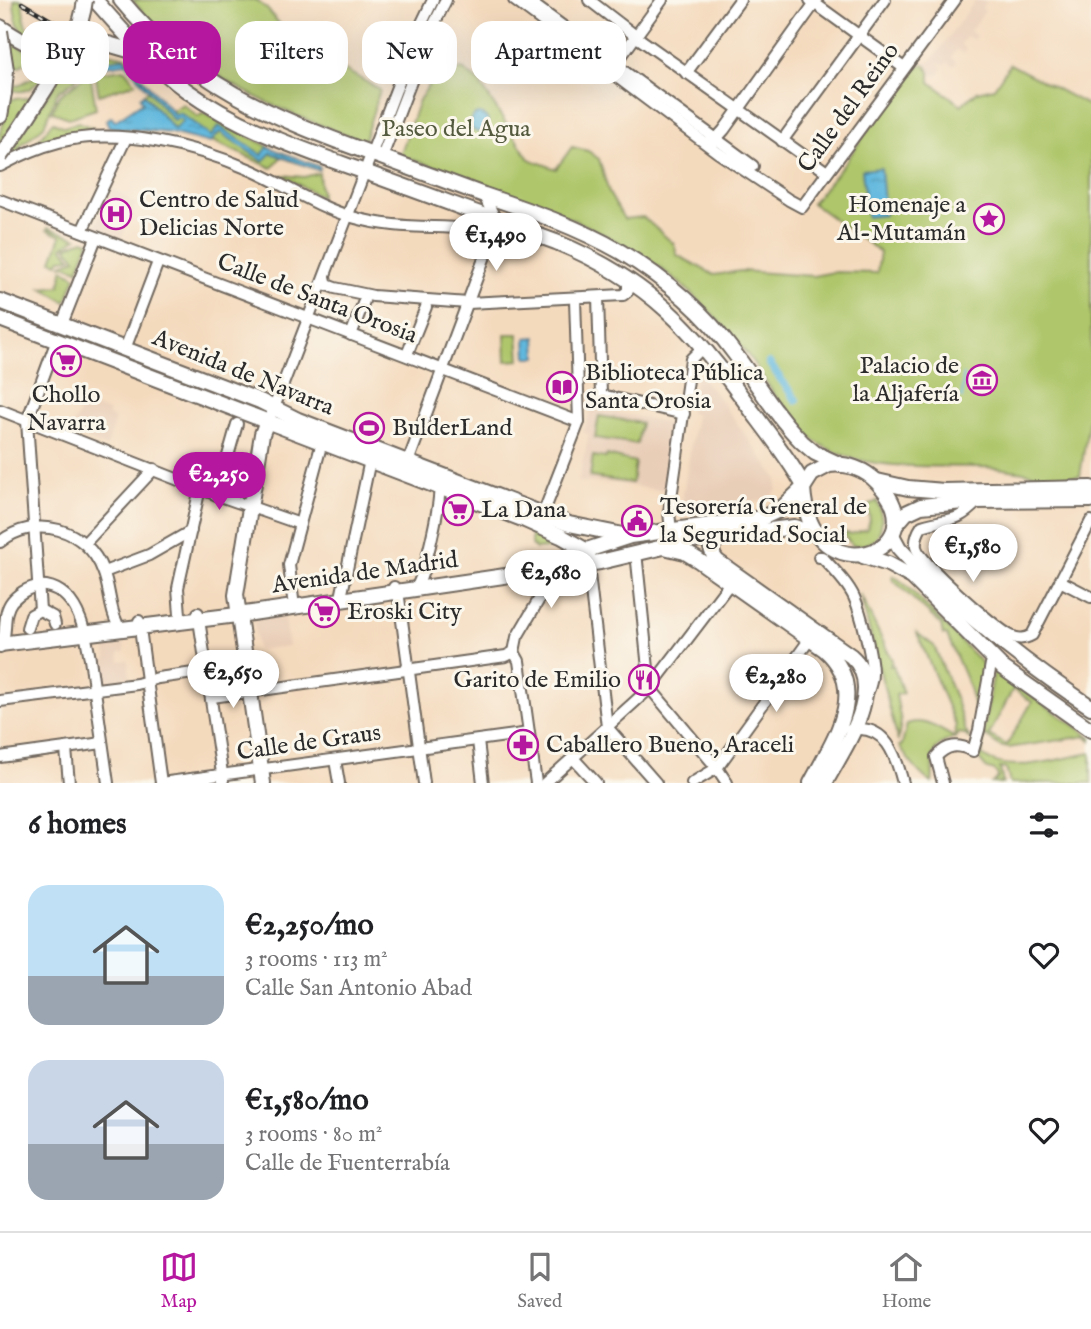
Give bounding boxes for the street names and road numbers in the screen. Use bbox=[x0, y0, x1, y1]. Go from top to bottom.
street label: Calle del Reino bbox=[791, 37, 907, 179]
street label: Calle de Santa Orosia bbox=[213, 247, 422, 352]
street label: Avenida de Navarra bbox=[147, 322, 339, 424]
street label: Avenida de Madrid bbox=[269, 545, 460, 602]
street label: Calle de Graus bbox=[235, 718, 383, 768]

